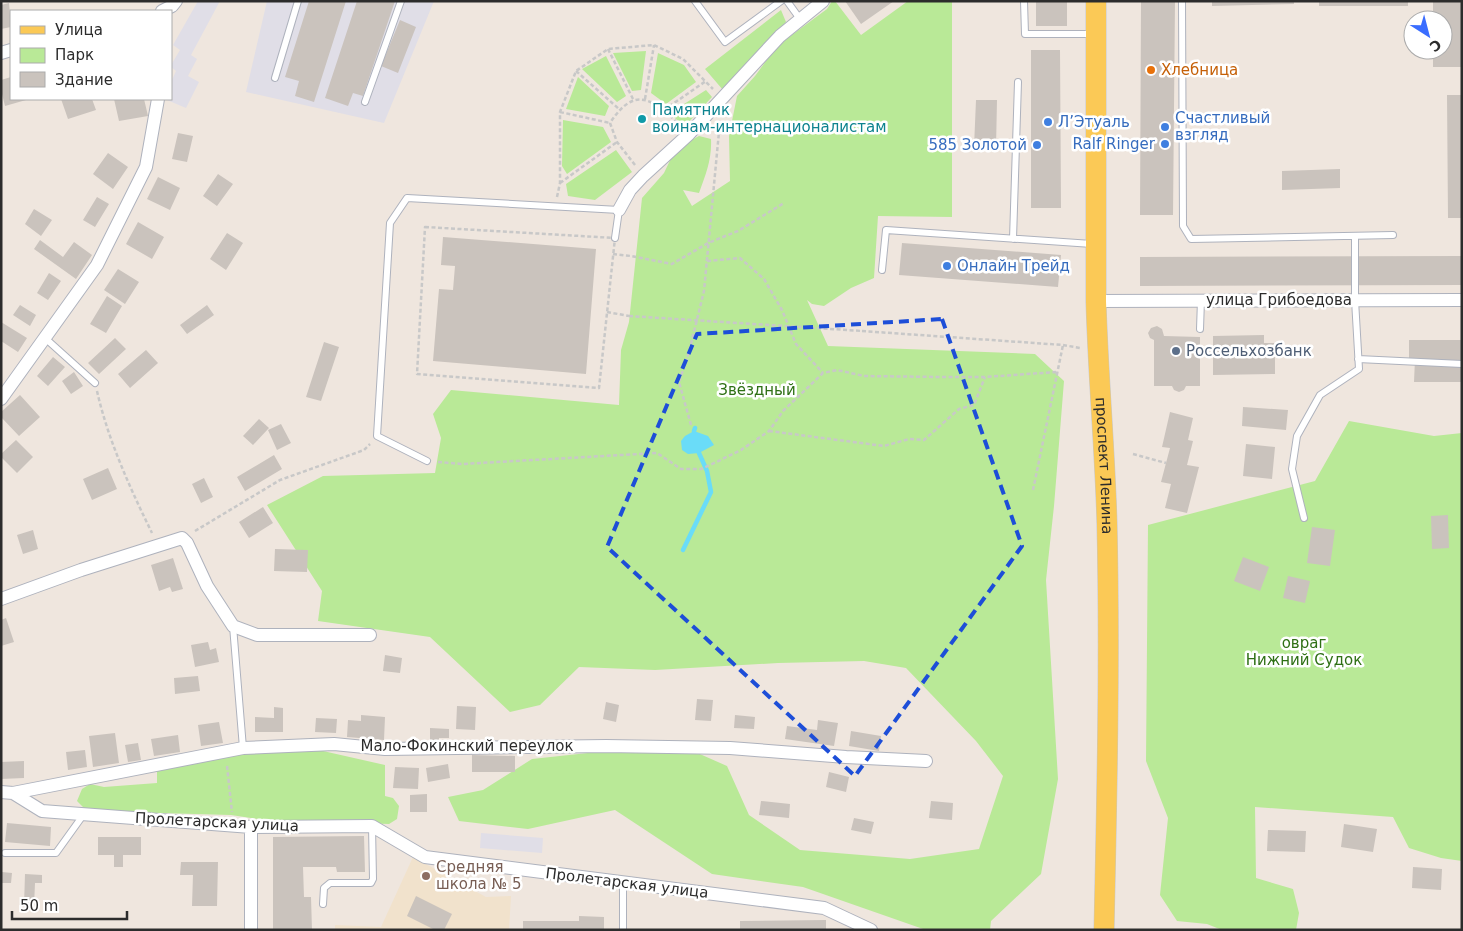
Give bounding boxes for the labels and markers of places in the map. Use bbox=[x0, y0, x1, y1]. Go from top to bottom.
place label: Хлебница bbox=[1161, 61, 1238, 79]
marker: Хлебница bbox=[1145, 64, 1157, 76]
place label: Памятник воинам-интернационалистам bbox=[652, 101, 887, 136]
place label: Счастливый взгляд bbox=[1175, 109, 1270, 144]
marker: Памятник воинам-интернационалистам bbox=[636, 113, 648, 125]
place label: Л’Этуаль bbox=[1058, 113, 1130, 131]
marker: Л’Этуаль bbox=[1042, 116, 1054, 128]
marker: Счастливый взгляд bbox=[1159, 121, 1171, 133]
place label: Ralf Ringer bbox=[1072, 135, 1156, 153]
place label: 585 Золотой bbox=[928, 136, 1027, 154]
marker: Ralf Ringer bbox=[1159, 138, 1171, 150]
marker: 585 Золотой bbox=[1031, 139, 1043, 151]
place label: Онлайн Трейд bbox=[957, 257, 1070, 275]
marker: Онлайн Трейд bbox=[941, 260, 953, 272]
place label: Россельхозбанк bbox=[1186, 342, 1312, 360]
marker: Россельхозбанк bbox=[1170, 345, 1182, 357]
place label: Средняя школа № 5 bbox=[436, 858, 521, 893]
marker: Средняя школа № 5 bbox=[420, 870, 432, 882]

